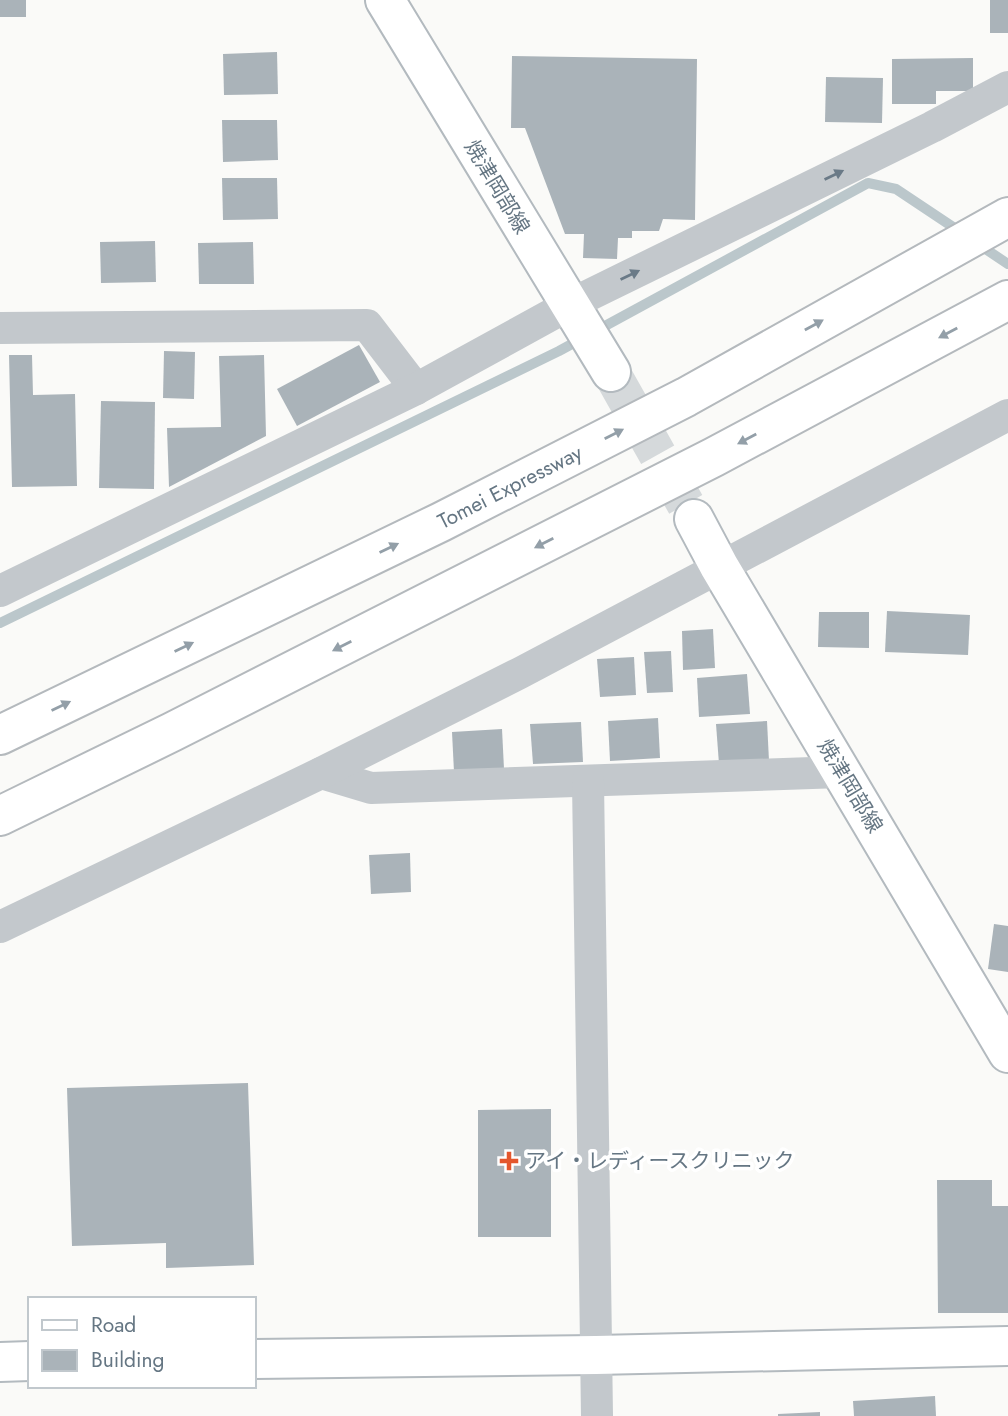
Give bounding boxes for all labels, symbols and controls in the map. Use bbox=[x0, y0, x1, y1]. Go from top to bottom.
street label: 焼津岡部線 bbox=[457, 134, 537, 240]
one-way arrow bbox=[824, 169, 844, 180]
one-way arrow bbox=[620, 269, 640, 281]
one-way arrow bbox=[804, 320, 824, 332]
one-way arrow bbox=[938, 327, 958, 339]
one-way arrow bbox=[604, 428, 624, 439]
one-way arrow bbox=[737, 434, 757, 445]
street label: Tomei Expressway bbox=[433, 437, 588, 536]
one-way arrow bbox=[534, 537, 554, 549]
one-way arrow bbox=[379, 542, 399, 553]
one-way arrow bbox=[174, 641, 194, 652]
one-way arrow bbox=[332, 641, 352, 652]
one-way arrow bbox=[51, 700, 71, 712]
street label: 焼津岡部線 bbox=[810, 733, 890, 839]
place label: アイ・レディースクリニック bbox=[525, 1146, 794, 1176]
marker: アイ・レディースクリニック bbox=[499, 1151, 519, 1171]
legend bbox=[28, 1297, 256, 1388]
text: Road bbox=[91, 1310, 136, 1340]
text: Building bbox=[91, 1345, 164, 1375]

